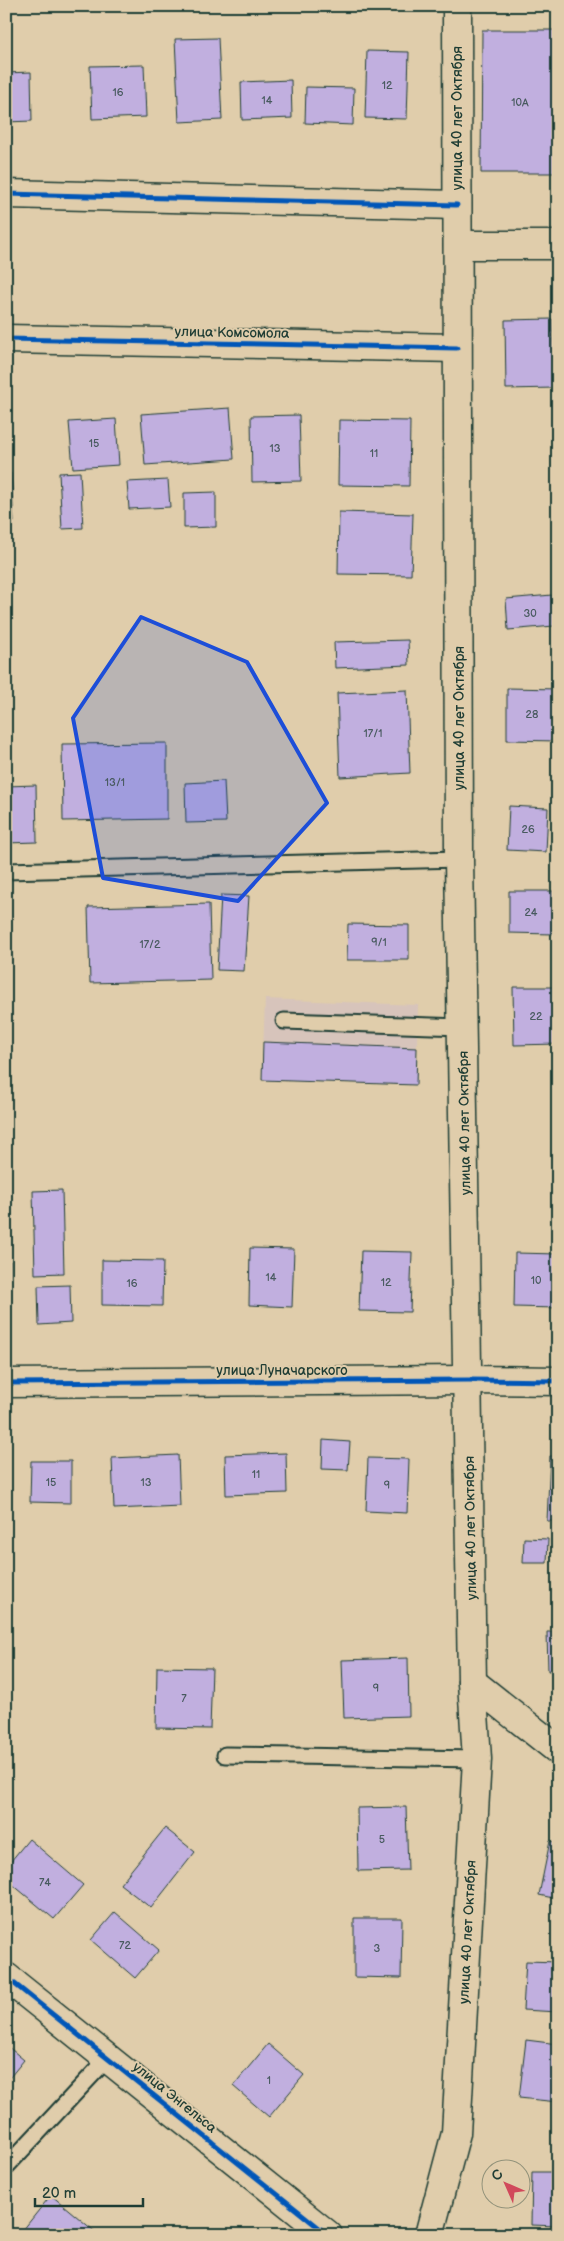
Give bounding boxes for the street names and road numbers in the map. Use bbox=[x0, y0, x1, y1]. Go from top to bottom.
street label: улица 40 лет Октября bbox=[449, 46, 466, 190]
street label: улица Комсомола bbox=[174, 323, 290, 342]
street label: улица 40 лет Октября bbox=[451, 646, 468, 790]
street label: улица 40 лет Октября bbox=[455, 1051, 474, 1195]
street label: улица Луначарского bbox=[216, 1362, 348, 1379]
street label: улица 40 лет Октября bbox=[461, 1456, 480, 1600]
street label: улица 40 лет Октября bbox=[455, 1859, 480, 2004]
street label: улица Энгельса bbox=[129, 2058, 221, 2137]

